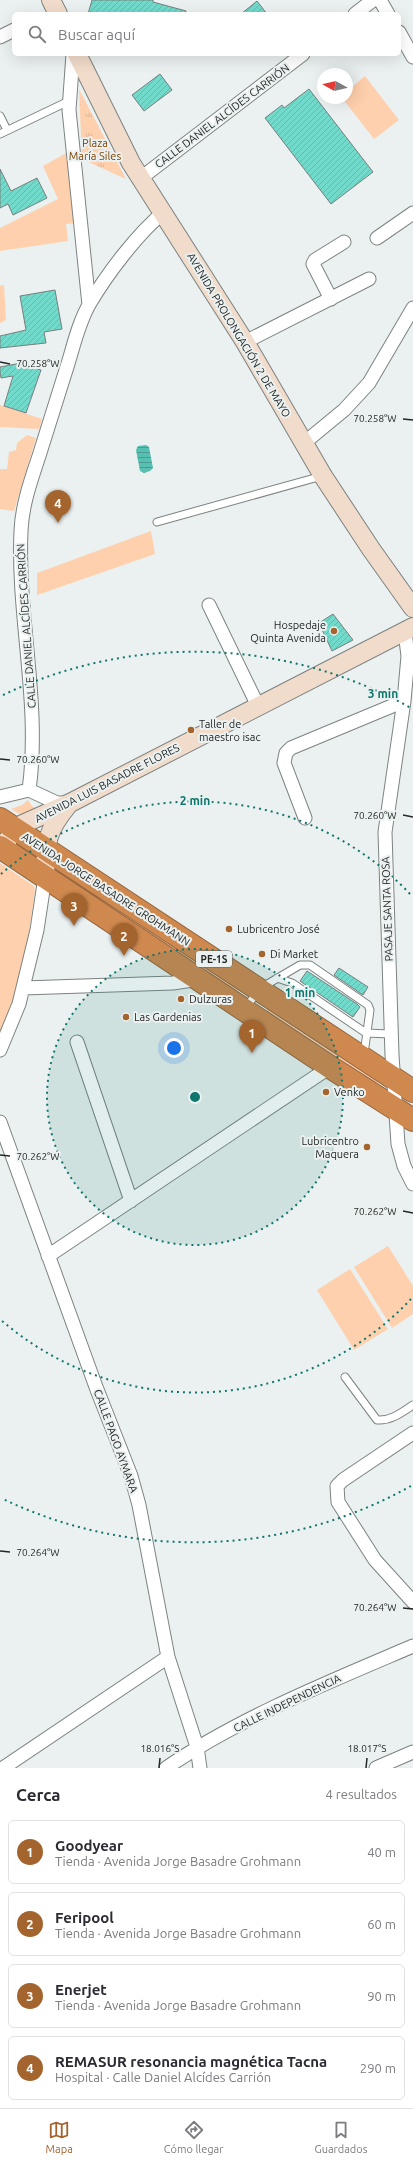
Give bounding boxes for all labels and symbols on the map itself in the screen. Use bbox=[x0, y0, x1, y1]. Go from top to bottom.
street label: CALLE DANIEL ALCÍDES CARRIÓN bbox=[152, 61, 292, 170]
north arrow bbox=[317, 68, 353, 104]
park label: Plaza María Siles bbox=[69, 137, 121, 162]
street label: AVENIDA PROLONGACIÓN 2 DE MAYO bbox=[185, 250, 294, 419]
text: 70.258°W bbox=[16, 358, 60, 369]
text: 70.258°W bbox=[353, 413, 397, 424]
pin: 4 bbox=[45, 490, 71, 523]
street label: CALLE DANIEL ALCÍDES CARRIÓN bbox=[13, 543, 38, 709]
place label: Hospedaje Quinta Avenida bbox=[250, 619, 326, 644]
marker: Hospedaje Quinta Avenida bbox=[329, 626, 339, 636]
text: 3 min bbox=[368, 687, 398, 700]
place label: Taller de maestro isac bbox=[199, 718, 261, 743]
marker: Taller de maestro isac bbox=[186, 725, 196, 735]
street label: AVENIDA LUIS BASADRE FLORES bbox=[33, 741, 182, 825]
text: 70.260°W bbox=[16, 754, 60, 765]
text: 2 min bbox=[180, 794, 210, 807]
text: 70.260°W bbox=[353, 810, 397, 821]
street label: AVENIDA JORGE BASADRE GROHMANN bbox=[20, 830, 192, 948]
street label: PASAJE SANTA ROSA bbox=[379, 855, 395, 962]
pin: 3 bbox=[61, 893, 87, 926]
pin: 2 bbox=[111, 923, 137, 956]
place label: Lubricentro José bbox=[237, 923, 320, 935]
marker: Lubricentro José bbox=[224, 924, 234, 934]
place label: Di Market bbox=[270, 948, 319, 960]
marker: Di Market bbox=[257, 949, 267, 959]
road number: PE-1S bbox=[196, 951, 232, 967]
text: 1 min bbox=[285, 986, 315, 999]
place label: Dulzuras bbox=[189, 993, 232, 1005]
marker: Dulzuras bbox=[176, 994, 186, 1004]
place label: Las Gardenias bbox=[134, 1011, 202, 1023]
marker: Las Gardenias bbox=[121, 1012, 131, 1022]
pin: 1 bbox=[239, 1020, 265, 1053]
your location bbox=[164, 1038, 184, 1058]
place label: Venko bbox=[334, 1086, 365, 1098]
marker: Venko bbox=[321, 1087, 331, 1097]
centre of rings bbox=[188, 1090, 202, 1104]
place label: Lubricentro Maquera bbox=[301, 1135, 359, 1160]
marker: Lubricentro Maquera bbox=[362, 1142, 372, 1152]
text: 70.262°W bbox=[16, 1151, 60, 1162]
text: 70.262°W bbox=[353, 1206, 397, 1217]
street label: CALLE PAGO AYMARA bbox=[92, 1388, 141, 1495]
text: 70.264°W bbox=[16, 1547, 60, 1558]
text: 70.264°W bbox=[353, 1602, 397, 1613]
street label: CALLE INDEPENDENCIA bbox=[231, 1671, 343, 1734]
text: 18.016°S bbox=[140, 1743, 180, 1754]
text: 18.017°S bbox=[347, 1743, 387, 1754]

